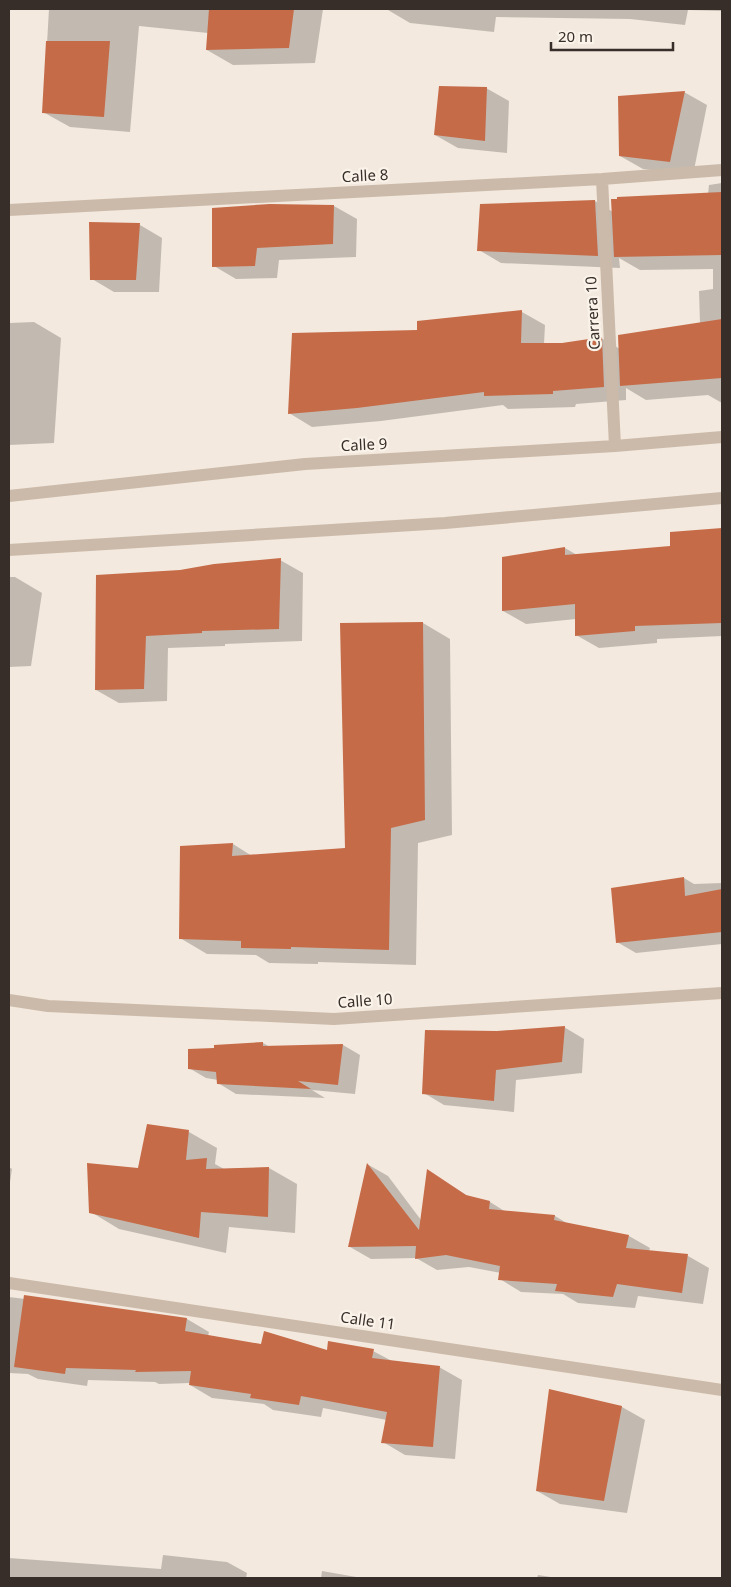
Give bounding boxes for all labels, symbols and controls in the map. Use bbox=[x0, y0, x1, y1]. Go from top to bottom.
scale bar bbox=[551, 20, 674, 52]
text: 20 m bbox=[558, 26, 593, 46]
street label: Calle 8 bbox=[341, 164, 389, 186]
street label: Carrera 10 bbox=[580, 276, 604, 350]
street label: Calle 9 bbox=[340, 433, 388, 455]
street label: Calle 10 bbox=[337, 988, 393, 1012]
street label: Calle 11 bbox=[339, 1306, 397, 1334]

